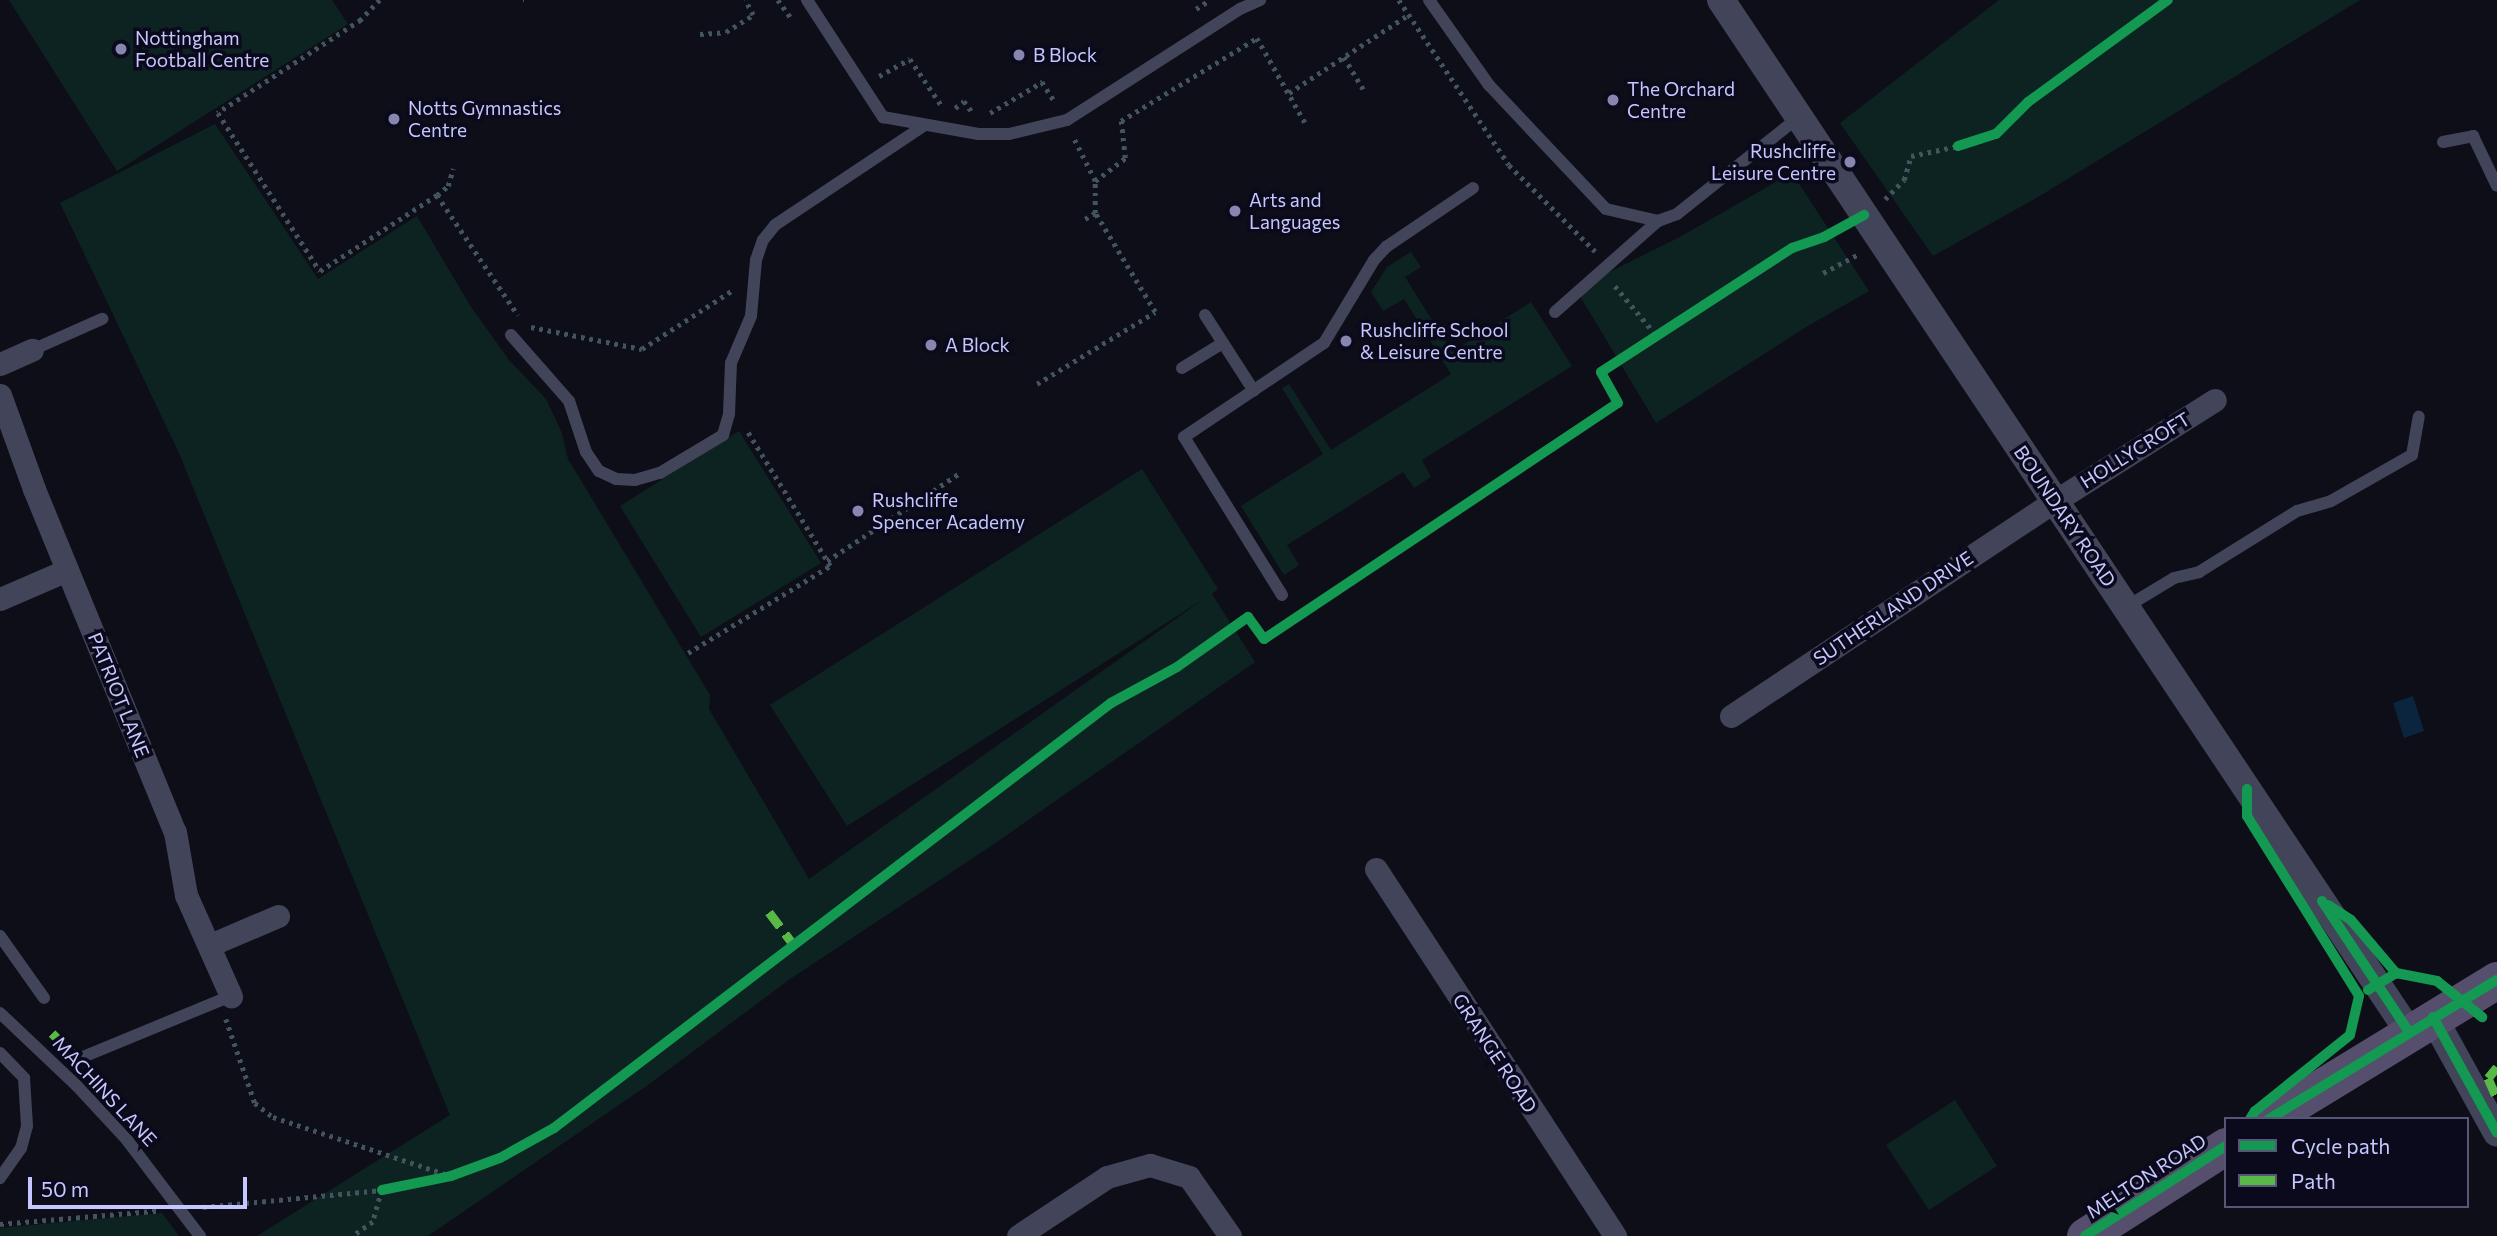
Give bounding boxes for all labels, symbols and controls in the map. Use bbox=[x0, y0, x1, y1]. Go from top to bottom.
place label: Nottingham Football Centre bbox=[135, 27, 269, 71]
marker: Nottingham Football Centre bbox=[113, 41, 129, 57]
place label: B Block bbox=[1033, 44, 1097, 66]
marker: B Block bbox=[1011, 47, 1027, 63]
place label: The Orchard Centre bbox=[1627, 78, 1735, 122]
marker: The Orchard Centre bbox=[1605, 92, 1621, 108]
place label: Notts Gymnastics Centre bbox=[408, 97, 561, 141]
marker: Notts Gymnastics Centre bbox=[386, 111, 402, 127]
place label: Rushcliffe Leisure Centre bbox=[1711, 140, 1836, 184]
marker: Rushcliffe Leisure Centre bbox=[1842, 154, 1858, 170]
place label: Arts and Languages bbox=[1249, 189, 1340, 233]
marker: Arts and Languages bbox=[1227, 203, 1243, 219]
place label: Rushcliffe School & Leisure Centre bbox=[1360, 319, 1509, 363]
marker: Rushcliffe School & Leisure Centre bbox=[1338, 333, 1354, 349]
place label: A Block bbox=[945, 334, 1010, 356]
marker: A Block bbox=[923, 337, 939, 353]
street label: HOLLYCROFT bbox=[2076, 407, 2194, 493]
street label: BOUNDARY ROAD bbox=[2009, 441, 2121, 591]
place label: Rushcliffe Spencer Academy bbox=[872, 489, 1025, 533]
marker: Rushcliffe Spencer Academy bbox=[850, 503, 866, 519]
street label: SUTHERLAND DRIVE bbox=[1809, 546, 1977, 670]
street label: PATRIOT LANE bbox=[84, 629, 154, 761]
street label: GRANGE ROAD bbox=[1448, 989, 1542, 1117]
street label: MACHINS LANE bbox=[48, 1031, 162, 1151]
legend bbox=[2224, 1117, 2469, 1208]
street label: MELTON ROAD bbox=[2082, 1129, 2210, 1223]
text: Cycle path bbox=[2291, 1133, 2390, 1158]
scale bar bbox=[32, 1162, 250, 1206]
text: Path bbox=[2291, 1168, 2336, 1193]
text: 50 m bbox=[41, 1176, 89, 1201]

